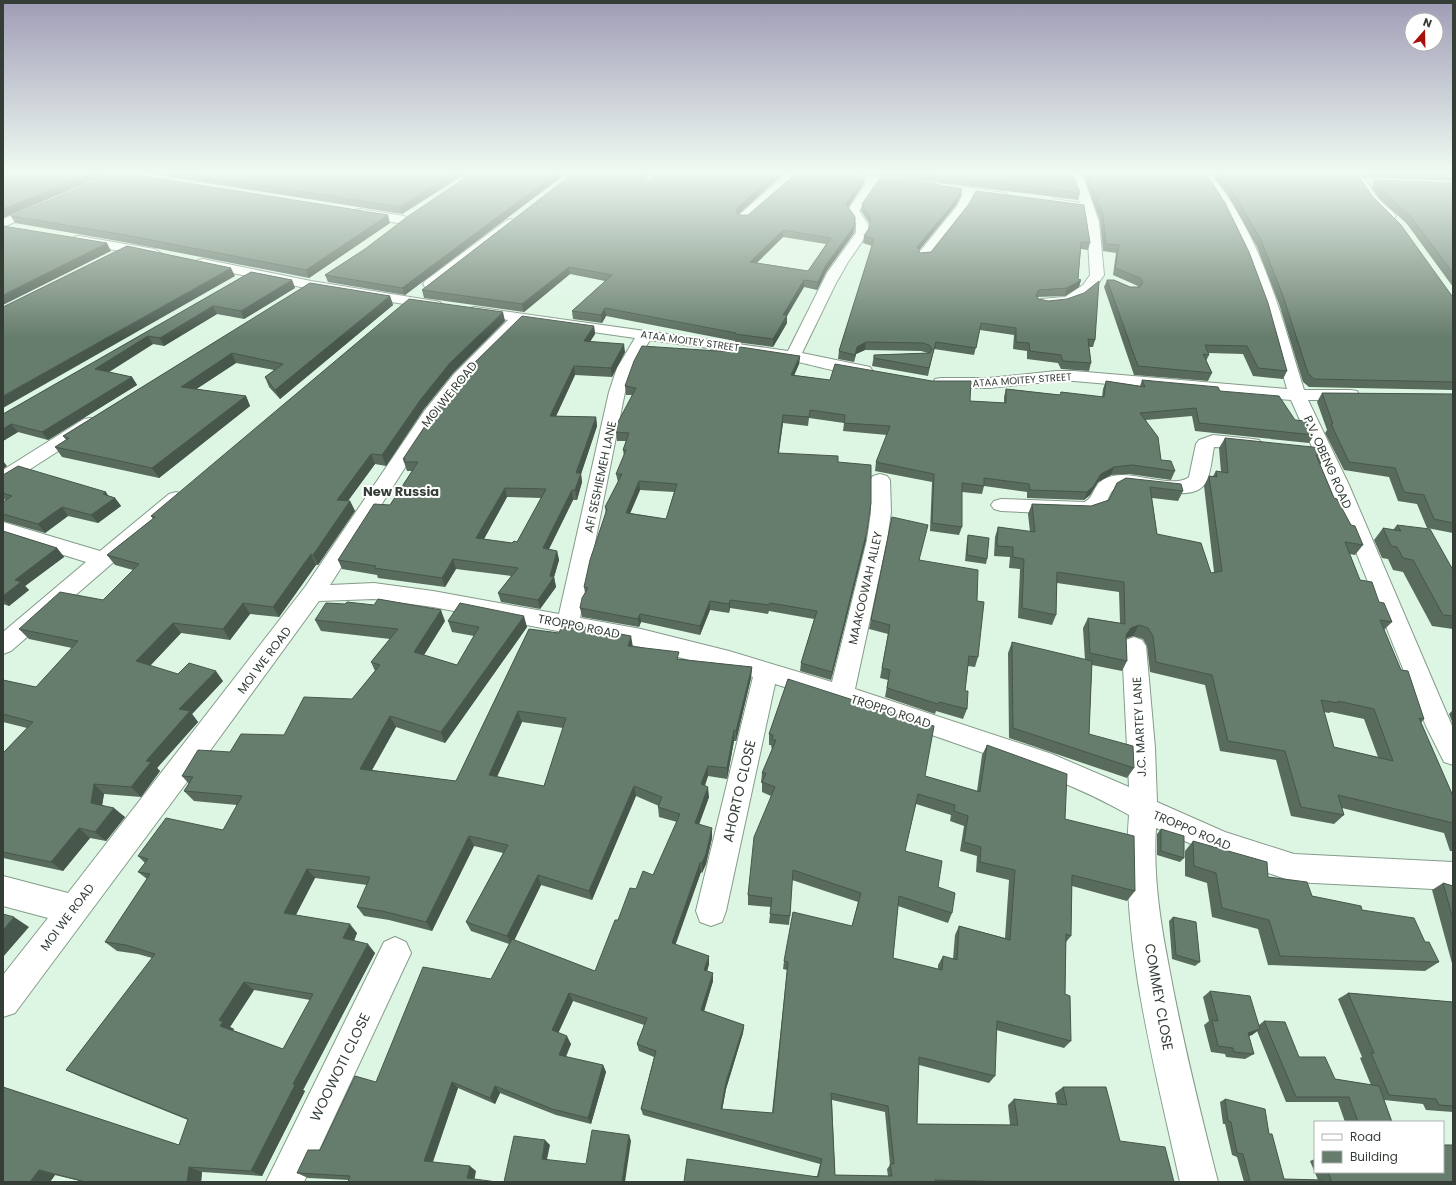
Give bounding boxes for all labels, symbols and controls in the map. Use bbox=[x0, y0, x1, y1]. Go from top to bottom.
north arrow bbox=[1404, 12, 1444, 52]
text: N bbox=[1421, 14, 1434, 32]
street label: ATAA MOITEY STREET bbox=[640, 327, 741, 355]
street label: MOI WE ROAD bbox=[417, 357, 481, 431]
street label: ATAA MOITEY STREET bbox=[972, 369, 1073, 391]
street label: P.V. OBENG ROAD bbox=[1300, 413, 1356, 511]
street label: AFI SESHIEMEH LANE bbox=[580, 420, 620, 534]
district label: New Russia bbox=[363, 482, 439, 501]
street label: MAAKOOWAH ALLEY bbox=[844, 530, 886, 646]
street label: TROPPO ROAD bbox=[537, 610, 621, 642]
street label: MOI WE ROAD bbox=[233, 623, 295, 697]
street label: J.C. MARTEY LANE bbox=[1128, 676, 1150, 778]
street label: TROPPO ROAD bbox=[849, 690, 933, 732]
street label: AHORTO CLOSE bbox=[718, 738, 760, 844]
street label: TROPPO ROAD bbox=[1150, 806, 1234, 854]
street label: MOI WE ROAD bbox=[36, 880, 98, 954]
street label: COMMEY CLOSE bbox=[1140, 942, 1178, 1052]
street label: WOOWOTI CLOSE bbox=[305, 1009, 375, 1125]
legend bbox=[1314, 1121, 1444, 1173]
text: Road bbox=[1350, 1128, 1381, 1145]
text: Building bbox=[1350, 1148, 1398, 1165]

